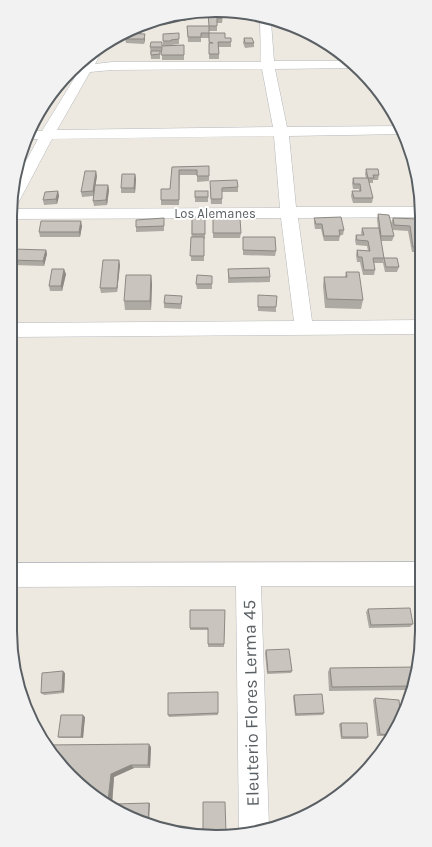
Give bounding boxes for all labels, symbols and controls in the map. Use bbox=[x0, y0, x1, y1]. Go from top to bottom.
street label: Los Alemanes bbox=[174, 206, 256, 221]
street label: Eleuterio Flores Lerma 45 bbox=[238, 600, 264, 806]

